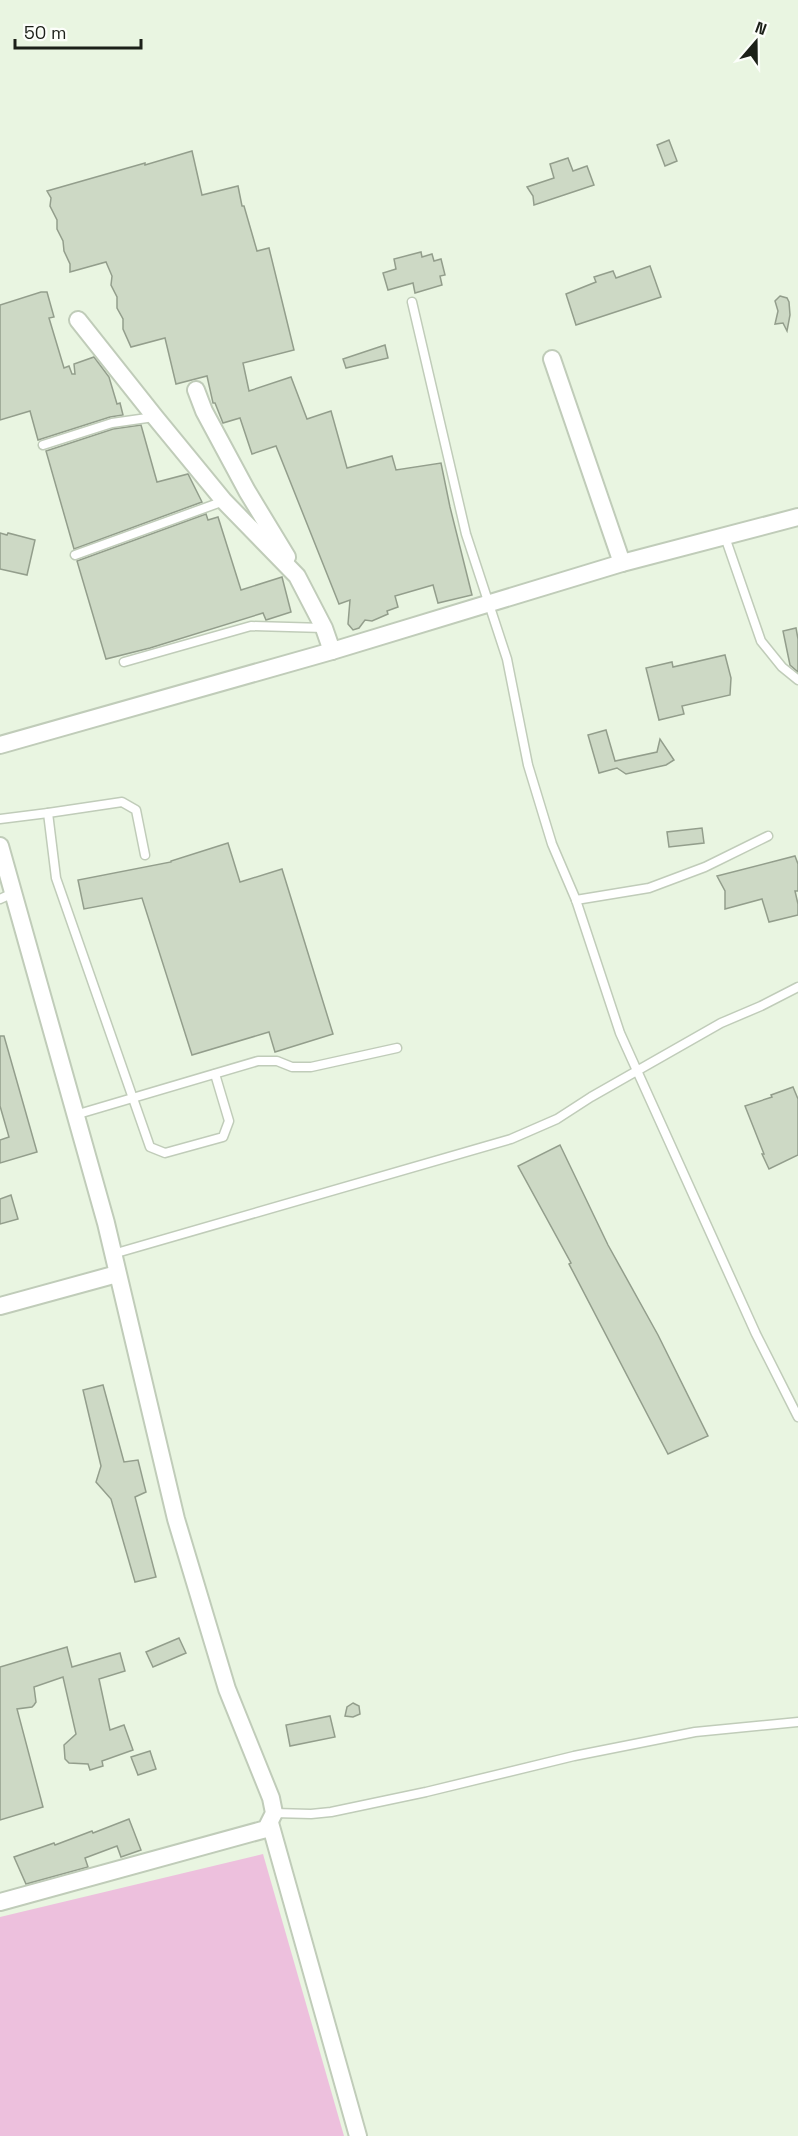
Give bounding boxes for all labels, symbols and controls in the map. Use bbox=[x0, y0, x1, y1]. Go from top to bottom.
scale bar bbox=[15, 12, 141, 50]
north arrow bbox=[726, 12, 786, 72]
text: N bbox=[752, 17, 770, 40]
text: 50 m bbox=[24, 21, 66, 44]

